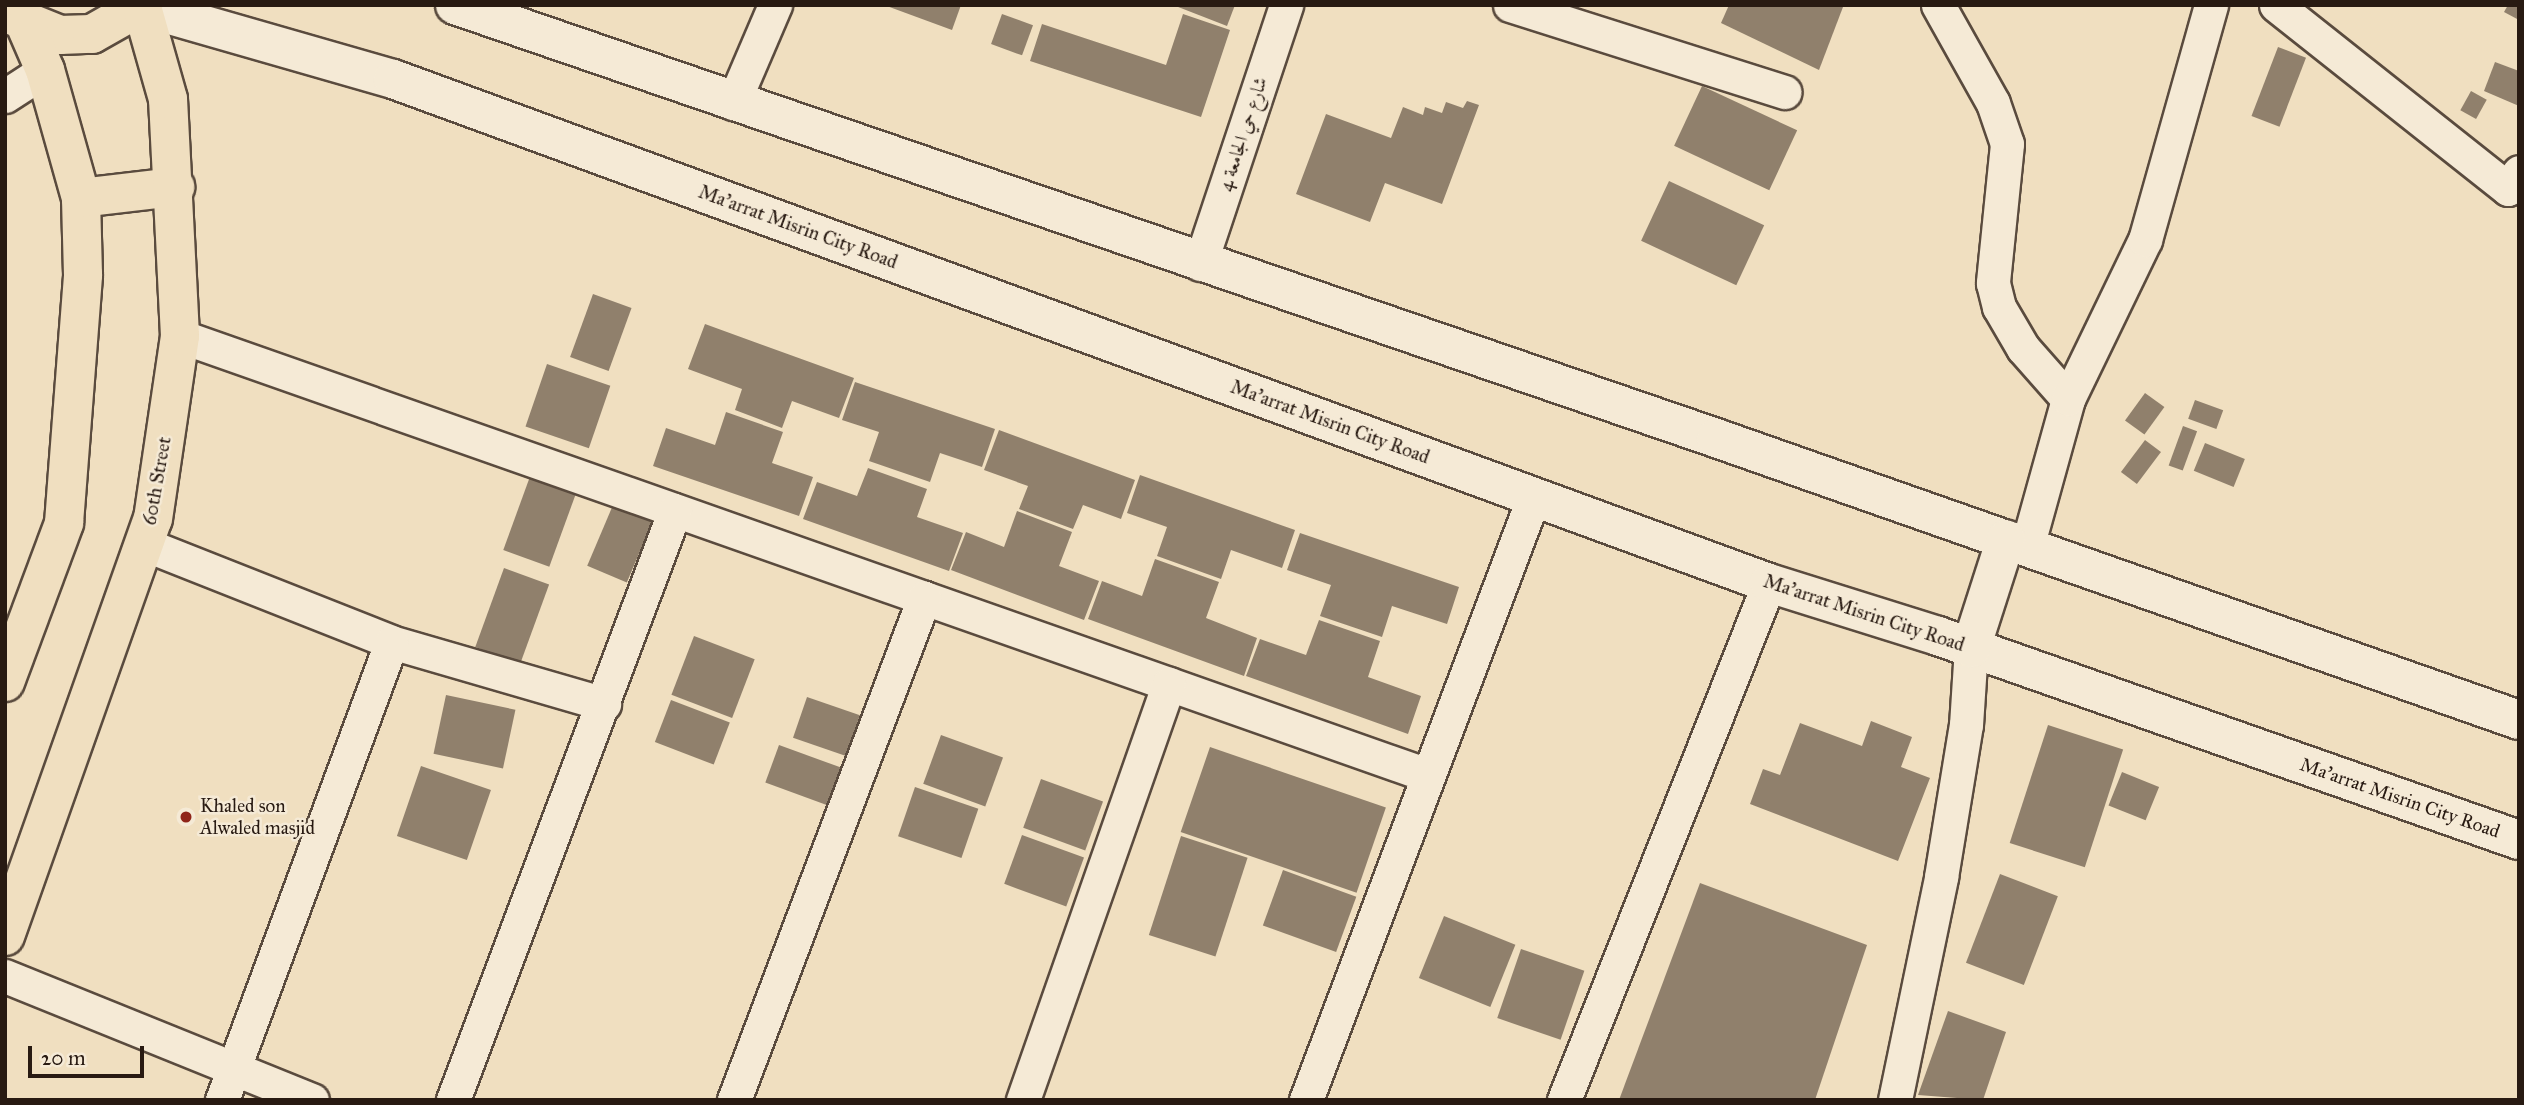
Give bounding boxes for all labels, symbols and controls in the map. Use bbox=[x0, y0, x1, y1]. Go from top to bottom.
street label: شارع حي الجامعة 4 bbox=[1214, 74, 1272, 194]
street label: Ma'arrat Misrin City Road bbox=[695, 180, 901, 274]
street label: Ma'arrat Misrin City Road bbox=[1227, 375, 1433, 469]
street label: 60th Street bbox=[138, 435, 176, 527]
street label: Ma'arrat Misrin City Road bbox=[1761, 570, 1967, 656]
street label: Ma'arrat Misrin City Road bbox=[2297, 753, 2503, 843]
place label: Khaled son Alwaled masjid bbox=[200, 795, 315, 839]
marker: Khaled son Alwaled masjid bbox=[178, 809, 194, 825]
scale bar bbox=[32, 1032, 147, 1076]
text: 20 m bbox=[41, 1045, 86, 1071]

